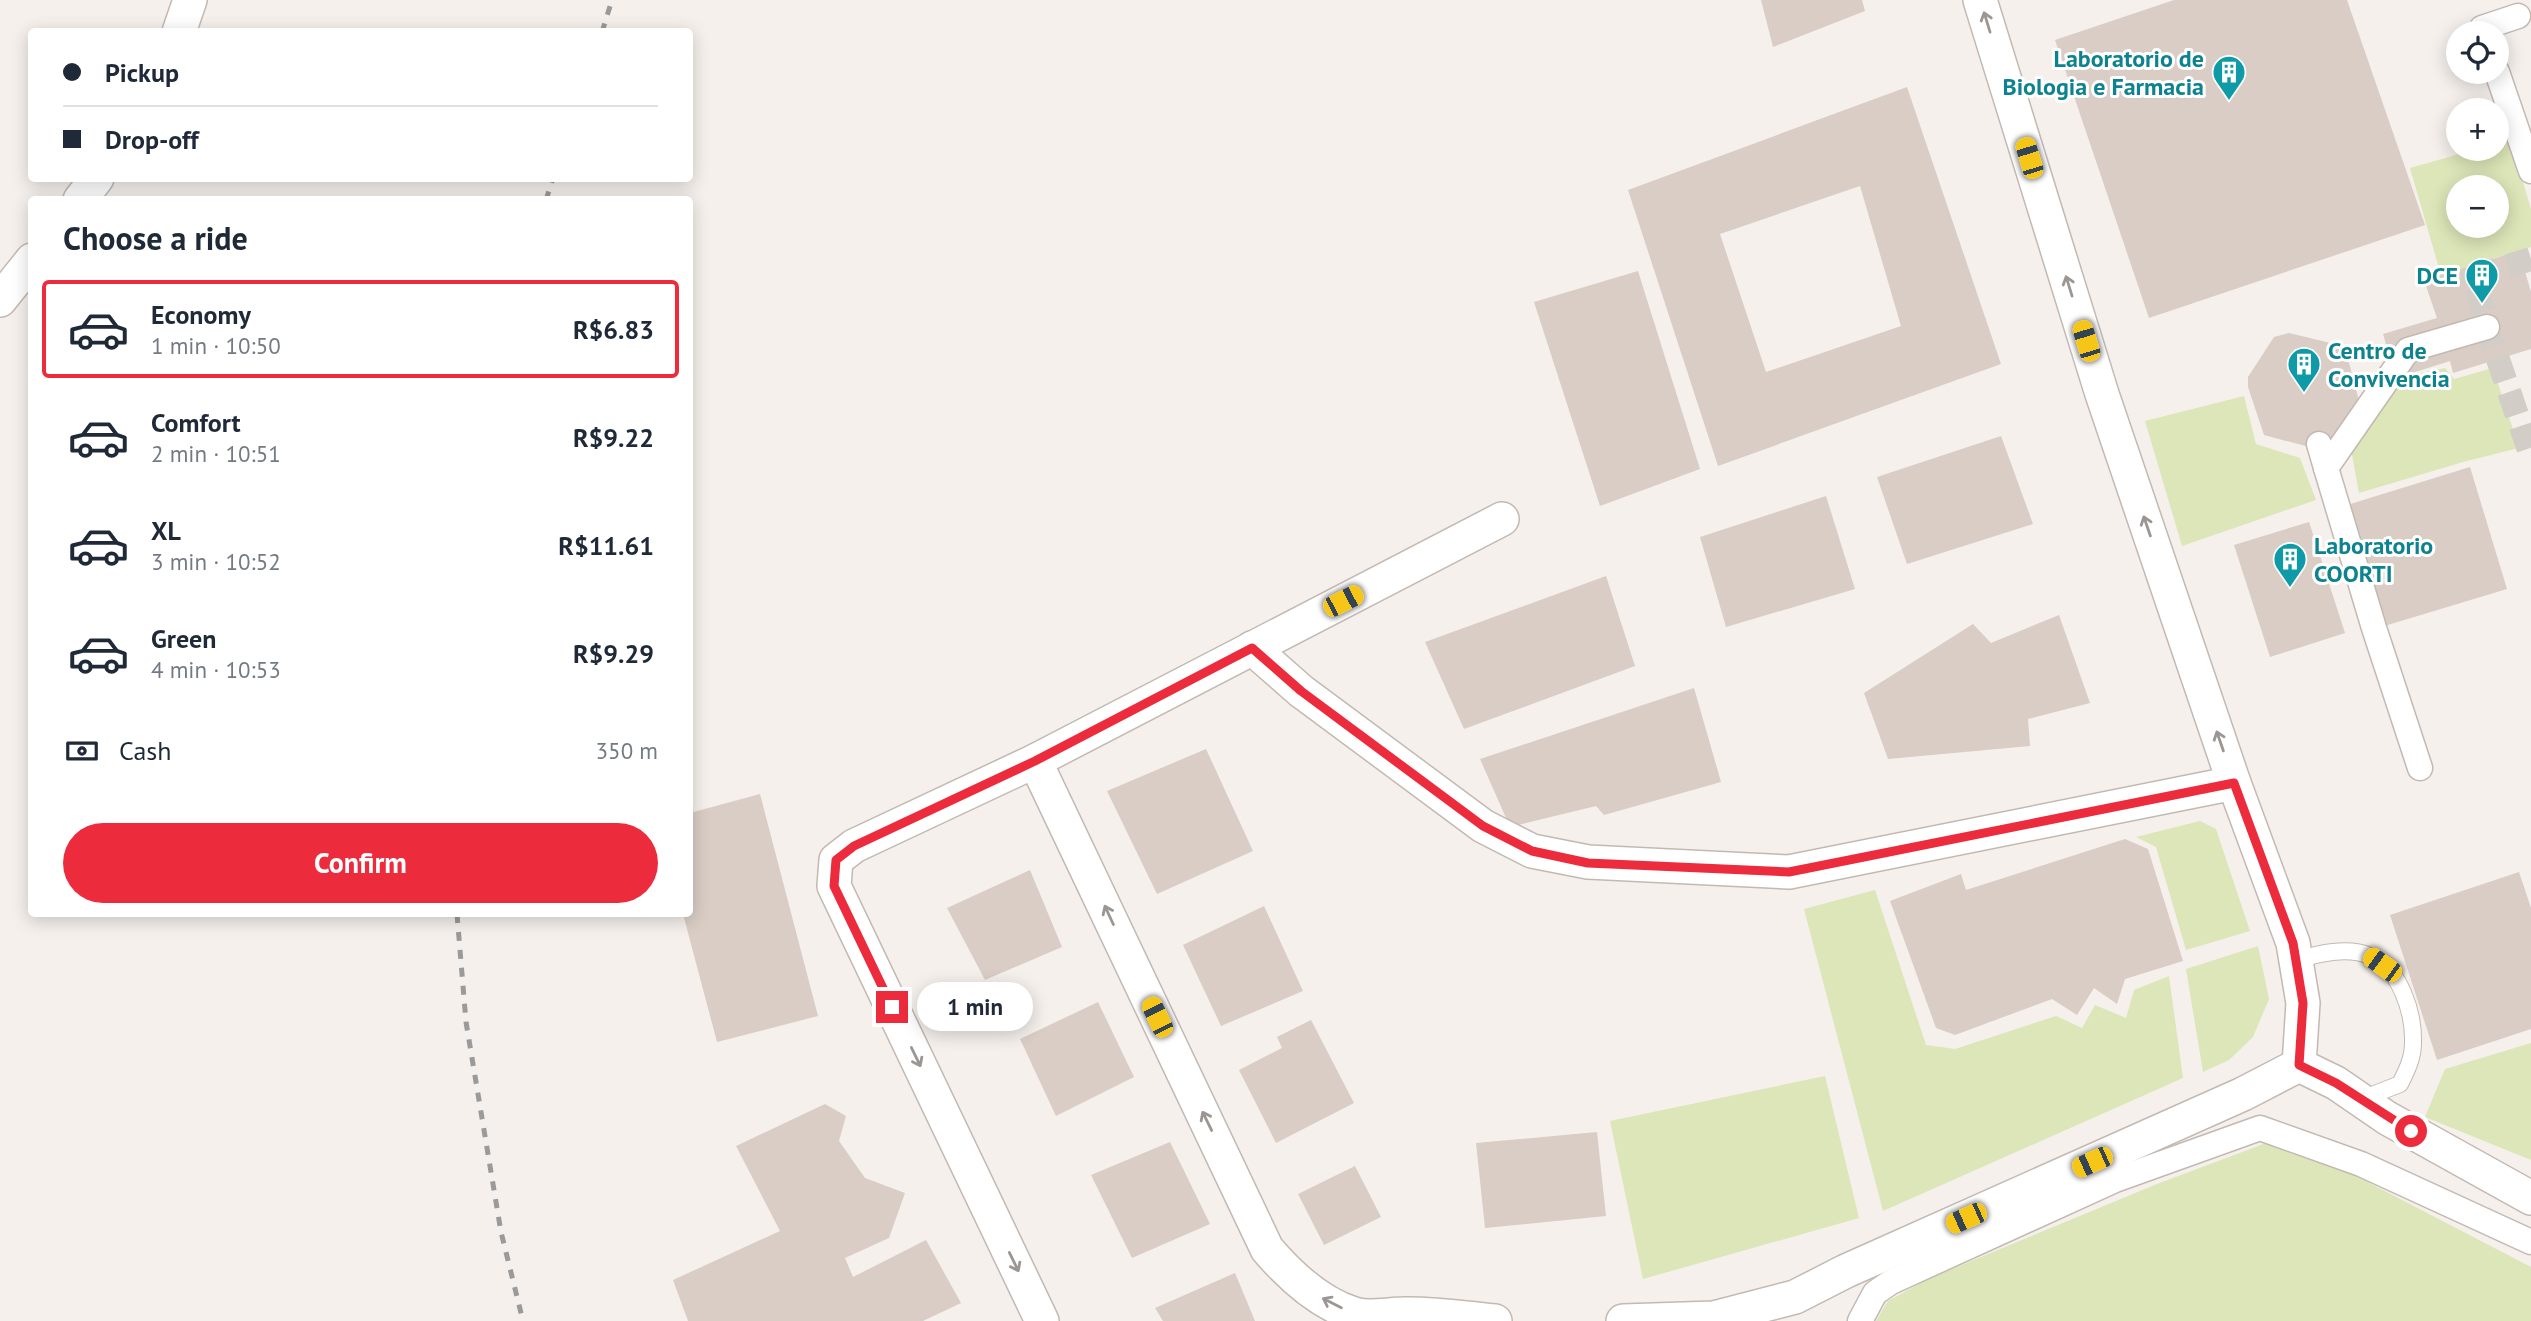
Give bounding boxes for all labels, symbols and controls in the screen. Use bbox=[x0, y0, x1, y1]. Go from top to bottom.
one-way arrow bbox=[1980, 11, 1993, 33]
map controls bbox=[2446, 21, 2509, 238]
button: locate bbox=[2446, 21, 2509, 84]
place label: Laboratorio de Biologia e Farmacia bbox=[2002, 43, 2204, 102]
building icon: Laboratorio de Biologia e Farmacia bbox=[2210, 53, 2248, 102]
text: Pickup bbox=[105, 56, 179, 89]
button: + bbox=[2446, 98, 2509, 161]
text: Drop-off bbox=[105, 123, 199, 156]
car bbox=[2013, 135, 2046, 181]
button: − bbox=[2446, 175, 2509, 238]
text: Choose a ride bbox=[63, 217, 248, 259]
building icon: DCE bbox=[2463, 256, 2501, 305]
place label: DCE bbox=[2417, 260, 2458, 291]
one-way arrow bbox=[2062, 275, 2075, 297]
icon: car bbox=[67, 298, 130, 361]
text: Economy bbox=[151, 298, 251, 331]
text: R$6.83 bbox=[573, 313, 654, 346]
car bbox=[2070, 318, 2103, 364]
text: 1 min · 10:50 bbox=[151, 331, 281, 360]
place label: Centro de Convivencia bbox=[2328, 335, 2450, 394]
building icon: Centro de Convivencia bbox=[2285, 345, 2323, 394]
icon: car bbox=[67, 406, 130, 469]
text: Comfort bbox=[151, 406, 241, 439]
text: R$9.22 bbox=[573, 421, 654, 454]
text: 2 min · 10:51 bbox=[151, 439, 281, 468]
icon: car bbox=[67, 514, 130, 577]
text: XL bbox=[151, 514, 181, 547]
one-way arrow bbox=[2140, 515, 2152, 537]
text: R$11.61 bbox=[558, 529, 654, 562]
place label: Laboratorio COORTI bbox=[2314, 530, 2433, 589]
building icon: Laboratorio COORTI bbox=[2271, 540, 2309, 589]
text: 3 min · 10:52 bbox=[151, 547, 281, 576]
car bbox=[1320, 582, 1367, 620]
icon: car bbox=[67, 622, 130, 685]
text: Green bbox=[151, 622, 216, 655]
text: R$9.29 bbox=[573, 637, 654, 670]
text: 4 min · 10:53 bbox=[151, 655, 281, 684]
one-way arrow bbox=[2213, 731, 2225, 753]
icon: cash bbox=[63, 732, 101, 770]
text: Cash bbox=[119, 734, 171, 767]
text: 350 m bbox=[596, 736, 658, 765]
button: Confirm bbox=[63, 823, 658, 903]
one-way arrow bbox=[1102, 905, 1115, 926]
car bbox=[2359, 944, 2406, 986]
callout: 1 min bbox=[917, 982, 1032, 1032]
route end bbox=[876, 991, 908, 1023]
text: 1 min bbox=[947, 992, 1003, 1021]
car bbox=[1139, 994, 1176, 1040]
one-way arrow bbox=[910, 1046, 923, 1067]
one-way arrow bbox=[1199, 1111, 1213, 1132]
route start bbox=[2395, 1115, 2427, 1147]
car bbox=[2069, 1144, 2116, 1180]
car bbox=[1943, 1200, 1990, 1236]
one-way arrow bbox=[1008, 1251, 1021, 1272]
one-way arrow bbox=[1323, 1296, 1343, 1310]

